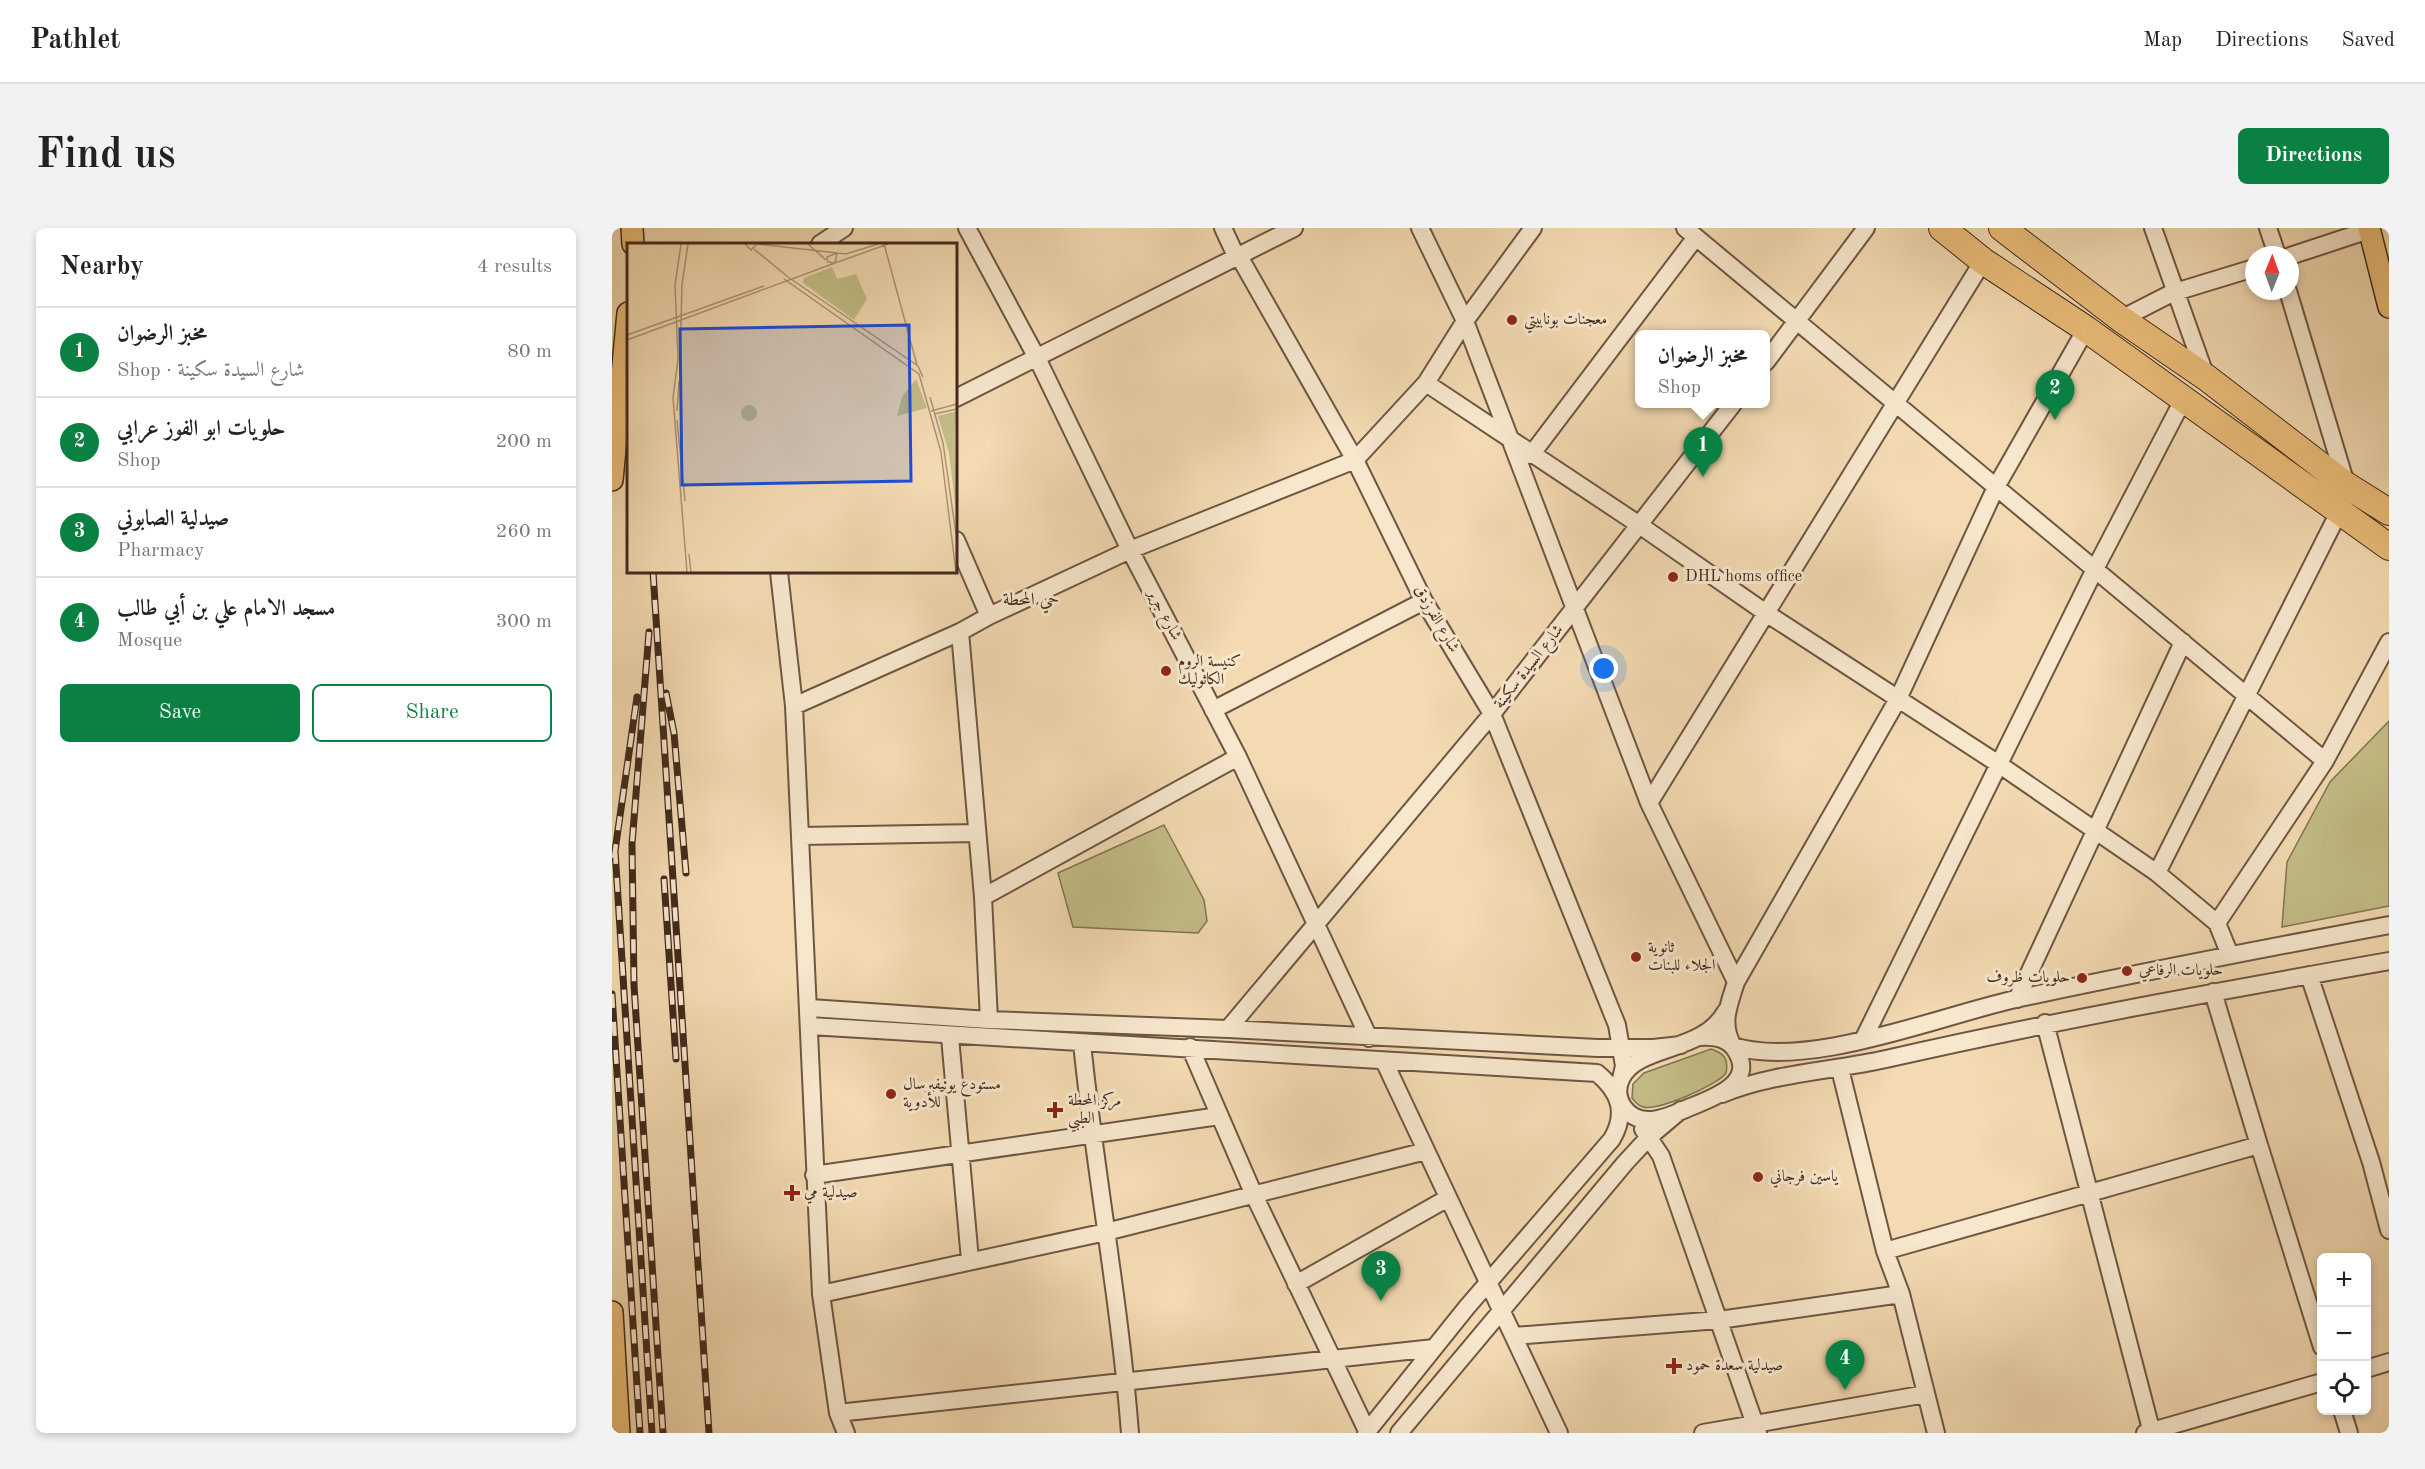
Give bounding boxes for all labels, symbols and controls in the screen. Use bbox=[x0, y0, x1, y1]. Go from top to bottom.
text: Pathlet bbox=[30, 27, 121, 55]
text: Map bbox=[2143, 30, 2182, 51]
text: Directions bbox=[2215, 30, 2309, 51]
text: Saved bbox=[2342, 30, 2395, 51]
button: Directions bbox=[2238, 128, 2389, 184]
text: Find us bbox=[36, 135, 175, 177]
inset map bbox=[627, 243, 957, 573]
north arrow bbox=[2245, 246, 2299, 300]
text: Nearby bbox=[60, 254, 144, 280]
text: 4 results bbox=[477, 257, 552, 277]
place label: معجنات بونابيتي bbox=[1524, 312, 1607, 334]
marker: معجنات بونابيتي bbox=[1505, 313, 1519, 327]
text: مخبز الرضوان bbox=[117, 323, 207, 345]
popup bbox=[1635, 330, 1770, 408]
text: 1 bbox=[74, 342, 85, 362]
text: 80 m bbox=[507, 342, 552, 362]
text: مخبز الرضوان bbox=[1658, 345, 1747, 367]
text: Shop · شارع السيدة سكينة bbox=[117, 361, 305, 381]
pin: 2 bbox=[2036, 370, 2074, 420]
text: Shop bbox=[1658, 378, 1701, 398]
text: حلويات ابو الفوز عرابي bbox=[117, 418, 285, 440]
pin: 1 bbox=[1684, 428, 1722, 477]
text: 2 bbox=[74, 432, 85, 452]
text: 200 m bbox=[496, 432, 552, 452]
text: Shop bbox=[117, 451, 161, 471]
text: صيدلية الصابوني bbox=[117, 508, 229, 530]
text: 3 bbox=[74, 522, 85, 542]
text: 260 m bbox=[496, 522, 552, 542]
text: Pharmacy bbox=[117, 541, 205, 561]
place label: DHL homs office bbox=[1685, 569, 1802, 585]
marker: DHL homs office bbox=[1666, 570, 1680, 584]
street label: شارع الفرزدق bbox=[1407, 583, 1462, 657]
street label: شارع جرير bbox=[1140, 585, 1184, 645]
district label: حي المحطة bbox=[1003, 591, 1059, 614]
text: مسجد الامام علي بن أبي طالب bbox=[117, 598, 335, 620]
text: 4 bbox=[74, 612, 85, 632]
text: 300 m bbox=[496, 612, 552, 632]
street label: شارع السيدة سكينة bbox=[1490, 621, 1570, 715]
text: Mosque bbox=[117, 631, 182, 651]
place label: كنيسة الروم الكاثوليك bbox=[1178, 653, 1241, 689]
your location bbox=[1589, 654, 1618, 683]
marker: كنيسة الروم الكاثوليك bbox=[1159, 664, 1173, 678]
button: Save bbox=[60, 684, 300, 742]
button: Share bbox=[312, 684, 552, 742]
place label: ثانوية الجلاء للبنات bbox=[1648, 940, 1716, 974]
marker: ثانوية الجلاء للبنات bbox=[1629, 950, 1643, 964]
place label: حلويات الرفاعي bbox=[2139, 962, 2223, 982]
marker: حلويات الرفاعي bbox=[2120, 964, 2134, 978]
place label: حلويات ظروف bbox=[1986, 970, 2070, 987]
marker: حلويات ظروف bbox=[2075, 971, 2089, 985]
place label: مستودع يونيفيرسال للأدوية bbox=[903, 1077, 1001, 1112]
marker: مستودع يونيفيرسال للأدوية bbox=[884, 1087, 898, 1101]
place label: مركز المحطة الطبي bbox=[1068, 1091, 1121, 1133]
marker: مركز المحطة الطبي bbox=[1046, 1101, 1064, 1119]
place label: ياسين فرجاني bbox=[1770, 1169, 1839, 1188]
marker: ياسين فرجاني bbox=[1751, 1170, 1765, 1184]
place label: صيدلية مي bbox=[804, 1185, 858, 1204]
marker: صيدلية مي bbox=[785, 1186, 799, 1200]
pin: 3 bbox=[1362, 1252, 1400, 1301]
map controls bbox=[2317, 1253, 2371, 1415]
button: + bbox=[2317, 1253, 2371, 1307]
button: − bbox=[2317, 1307, 2371, 1361]
pin: 4 bbox=[1826, 1340, 1864, 1390]
place label: صيدلية سعدة حمود bbox=[1686, 1358, 1783, 1375]
marker: صيدلية سعدة حمود bbox=[1667, 1359, 1681, 1373]
button: locate bbox=[2317, 1361, 2371, 1415]

